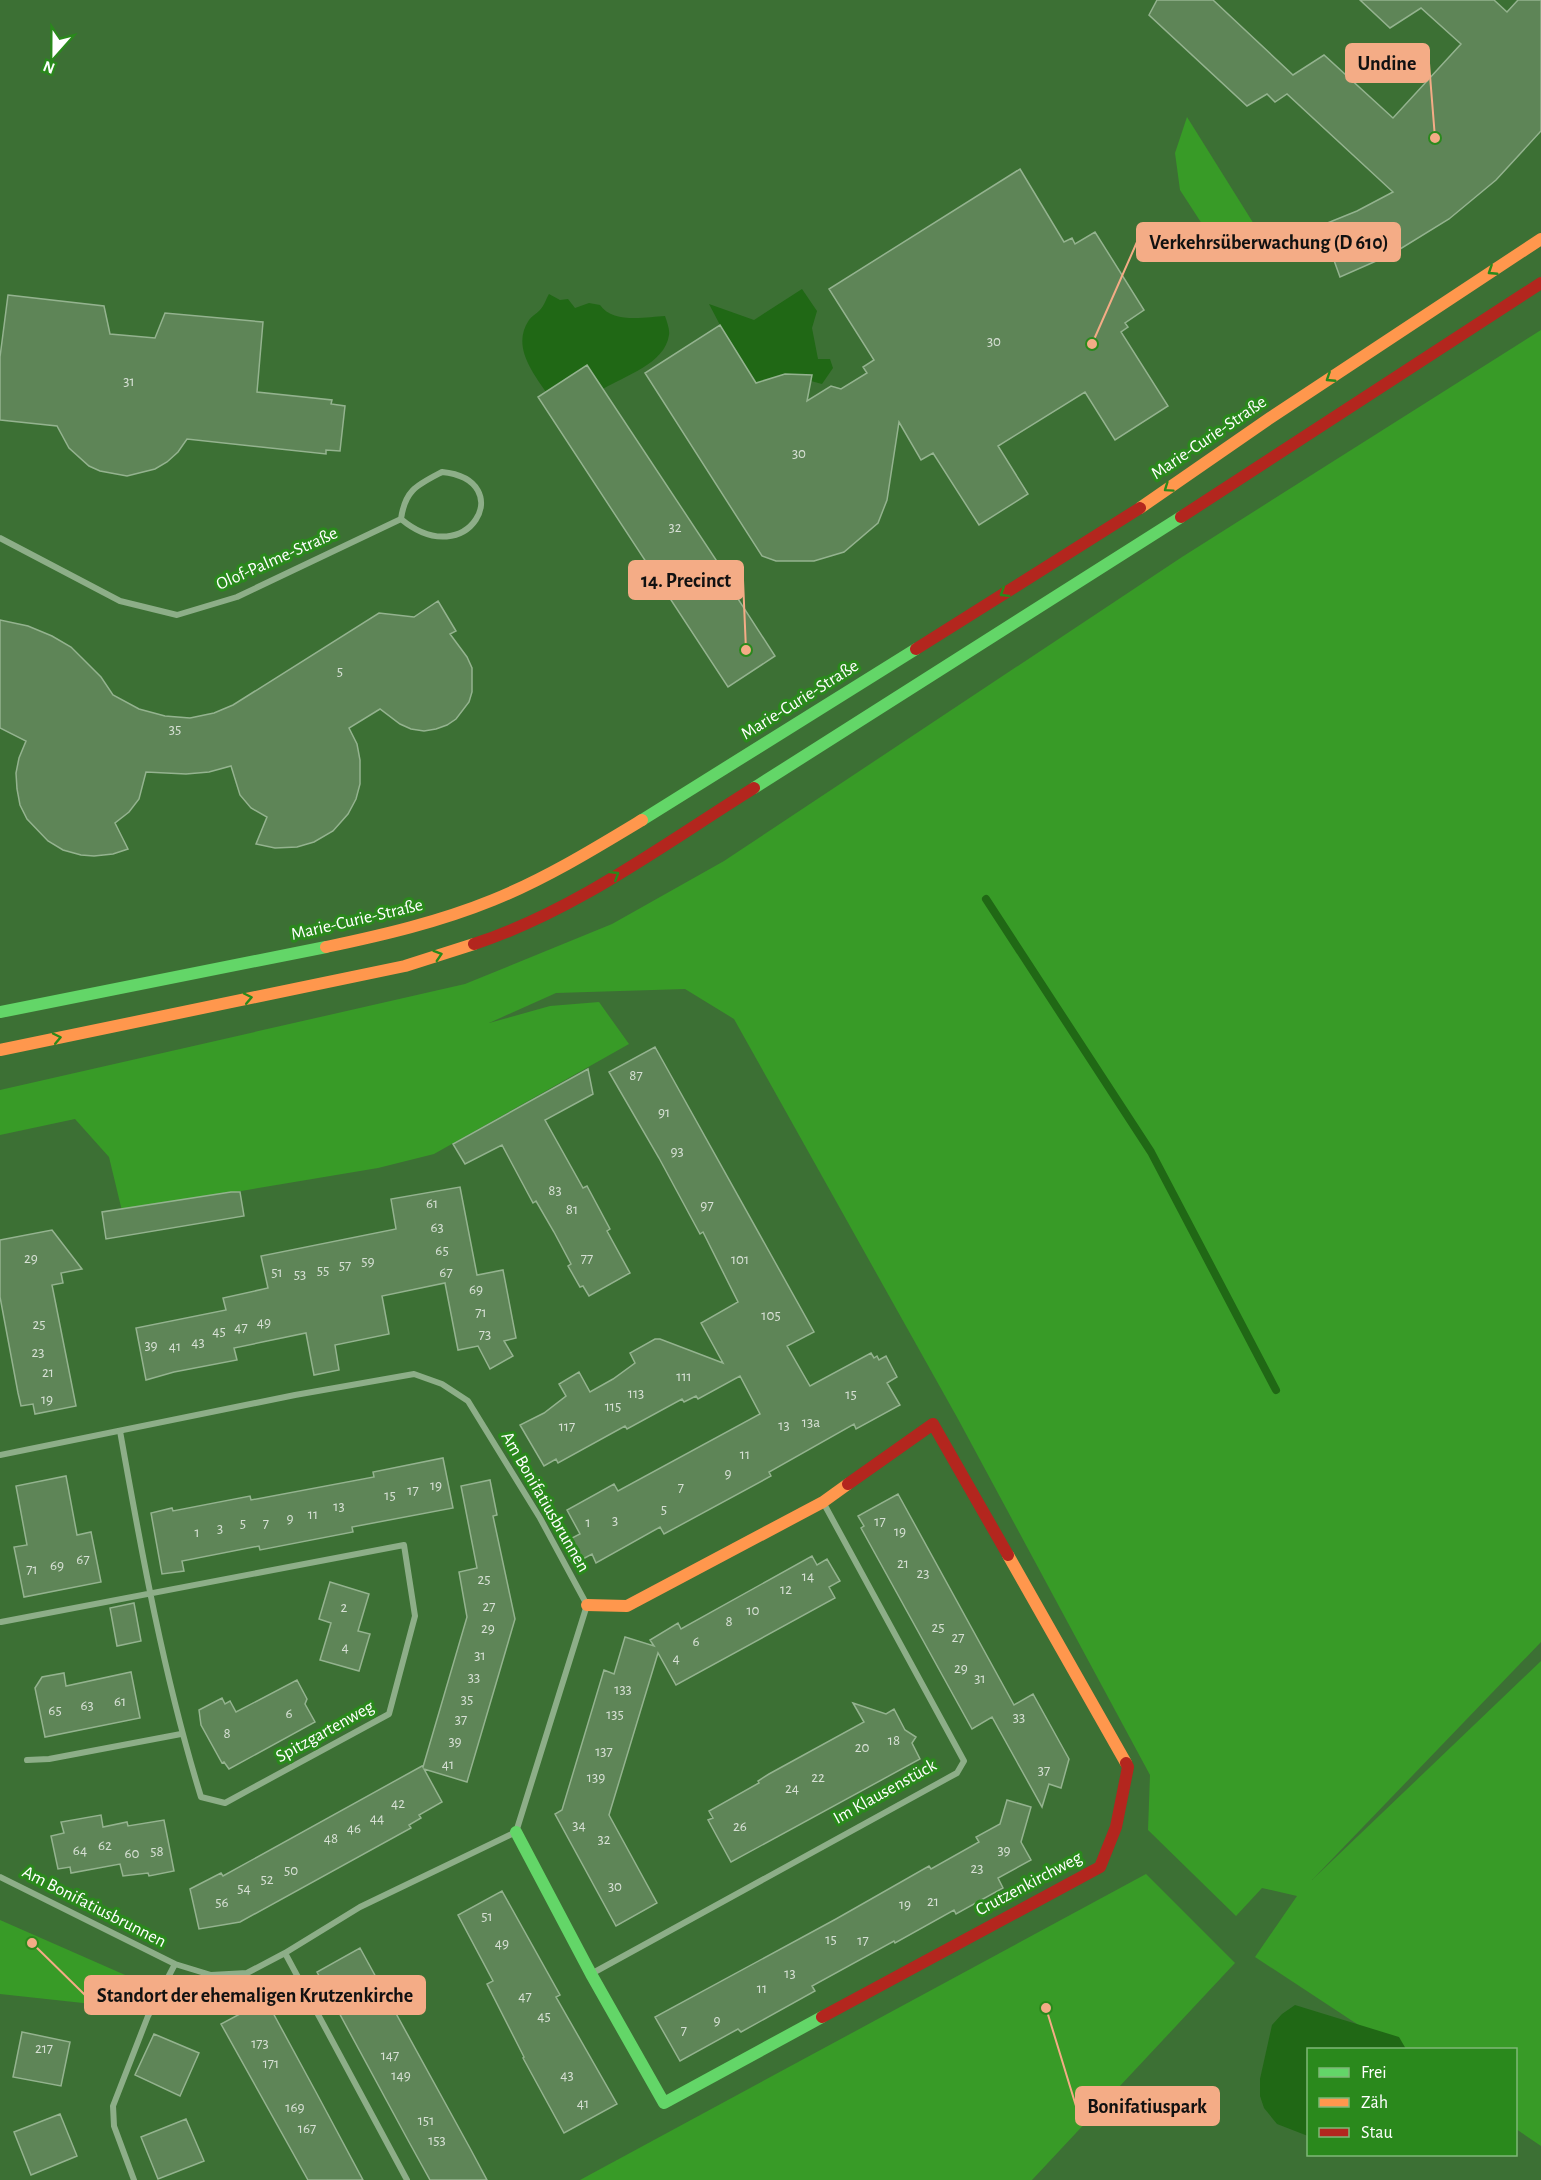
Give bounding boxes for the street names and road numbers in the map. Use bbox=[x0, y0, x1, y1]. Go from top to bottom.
street label: Marie-Curie-Straße bbox=[1148, 393, 1270, 483]
street label: Olof-Palme-Straße bbox=[213, 524, 341, 594]
street label: Marie-Curie-Straße bbox=[738, 657, 862, 743]
street label: Marie-Curie-Straße bbox=[289, 896, 425, 944]
street label: Am Bonifatiusbrunnen bbox=[498, 1429, 592, 1575]
street label: Spitzgartenweg bbox=[273, 1698, 377, 1766]
street label: Im Klausenstück bbox=[830, 1756, 940, 1828]
street label: Crutzenkirchweg bbox=[973, 1848, 1085, 1920]
street label: Am Bonifatiusbrunnen bbox=[19, 1863, 169, 1951]

